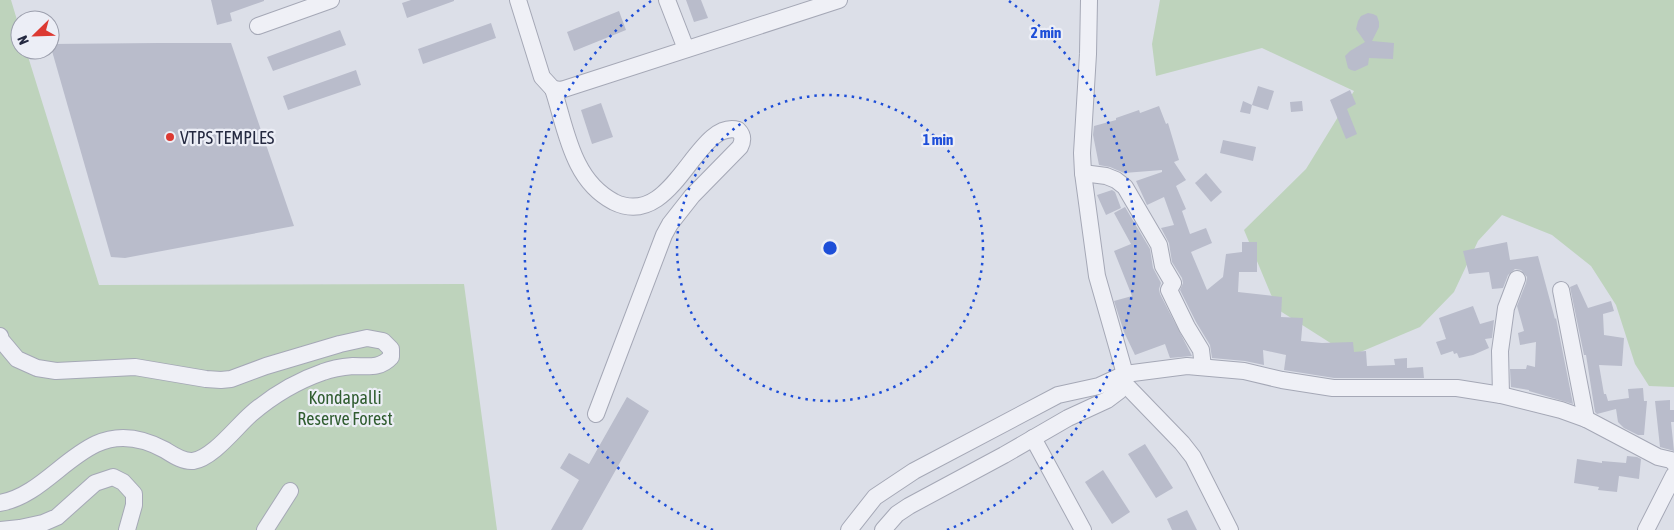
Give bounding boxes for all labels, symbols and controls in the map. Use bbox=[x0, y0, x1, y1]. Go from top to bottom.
north arrow bbox=[10, 10, 60, 60]
text: 2 min bbox=[1031, 24, 1061, 41]
text: N bbox=[14, 33, 32, 47]
place label: VTPS TEMPLES bbox=[180, 127, 275, 148]
marker: VTPS TEMPLES bbox=[164, 131, 176, 143]
text: 1 min bbox=[923, 131, 953, 148]
centre of rings bbox=[821, 239, 839, 257]
park label: Kondapalli Reserve Forest bbox=[297, 387, 393, 429]

